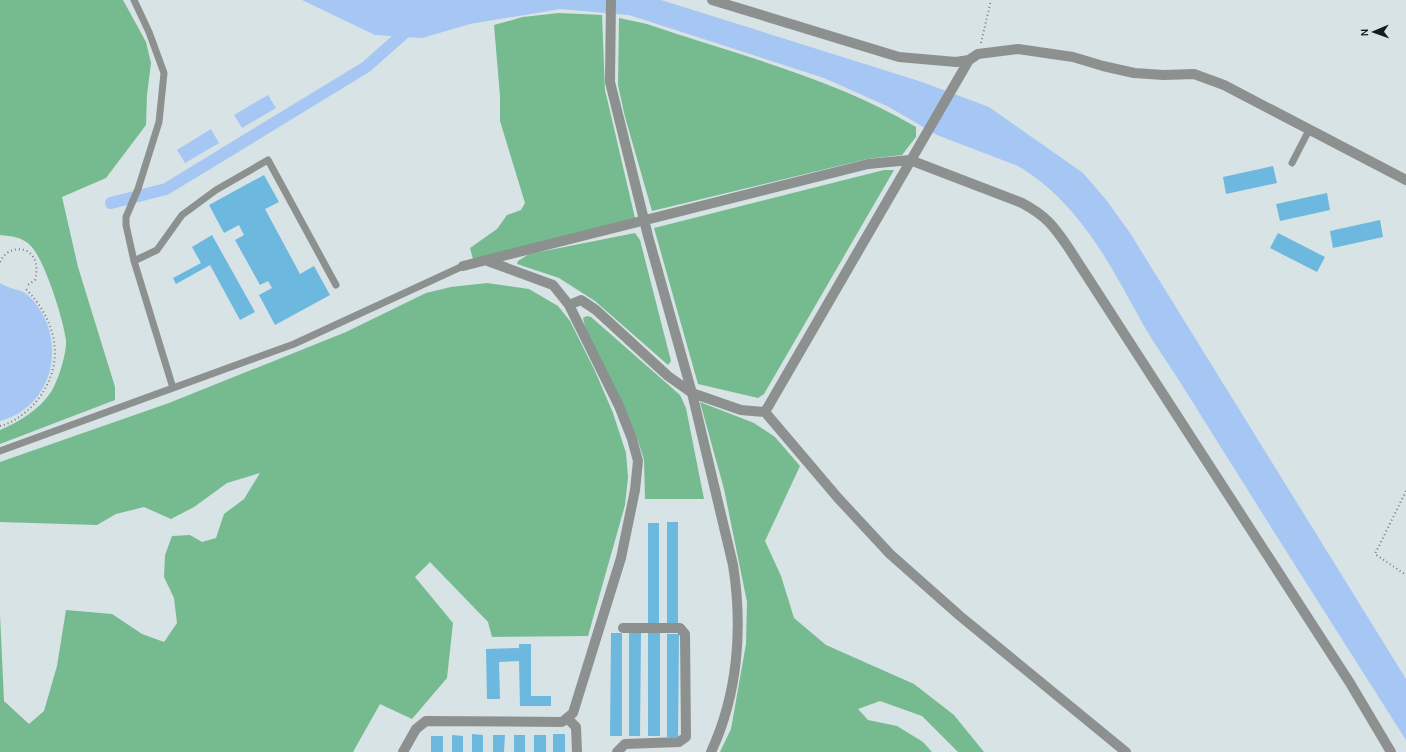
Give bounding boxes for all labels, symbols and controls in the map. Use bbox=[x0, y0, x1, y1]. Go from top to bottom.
north arrow bbox=[1354, 12, 1394, 52]
text: N bbox=[1358, 28, 1371, 37]

